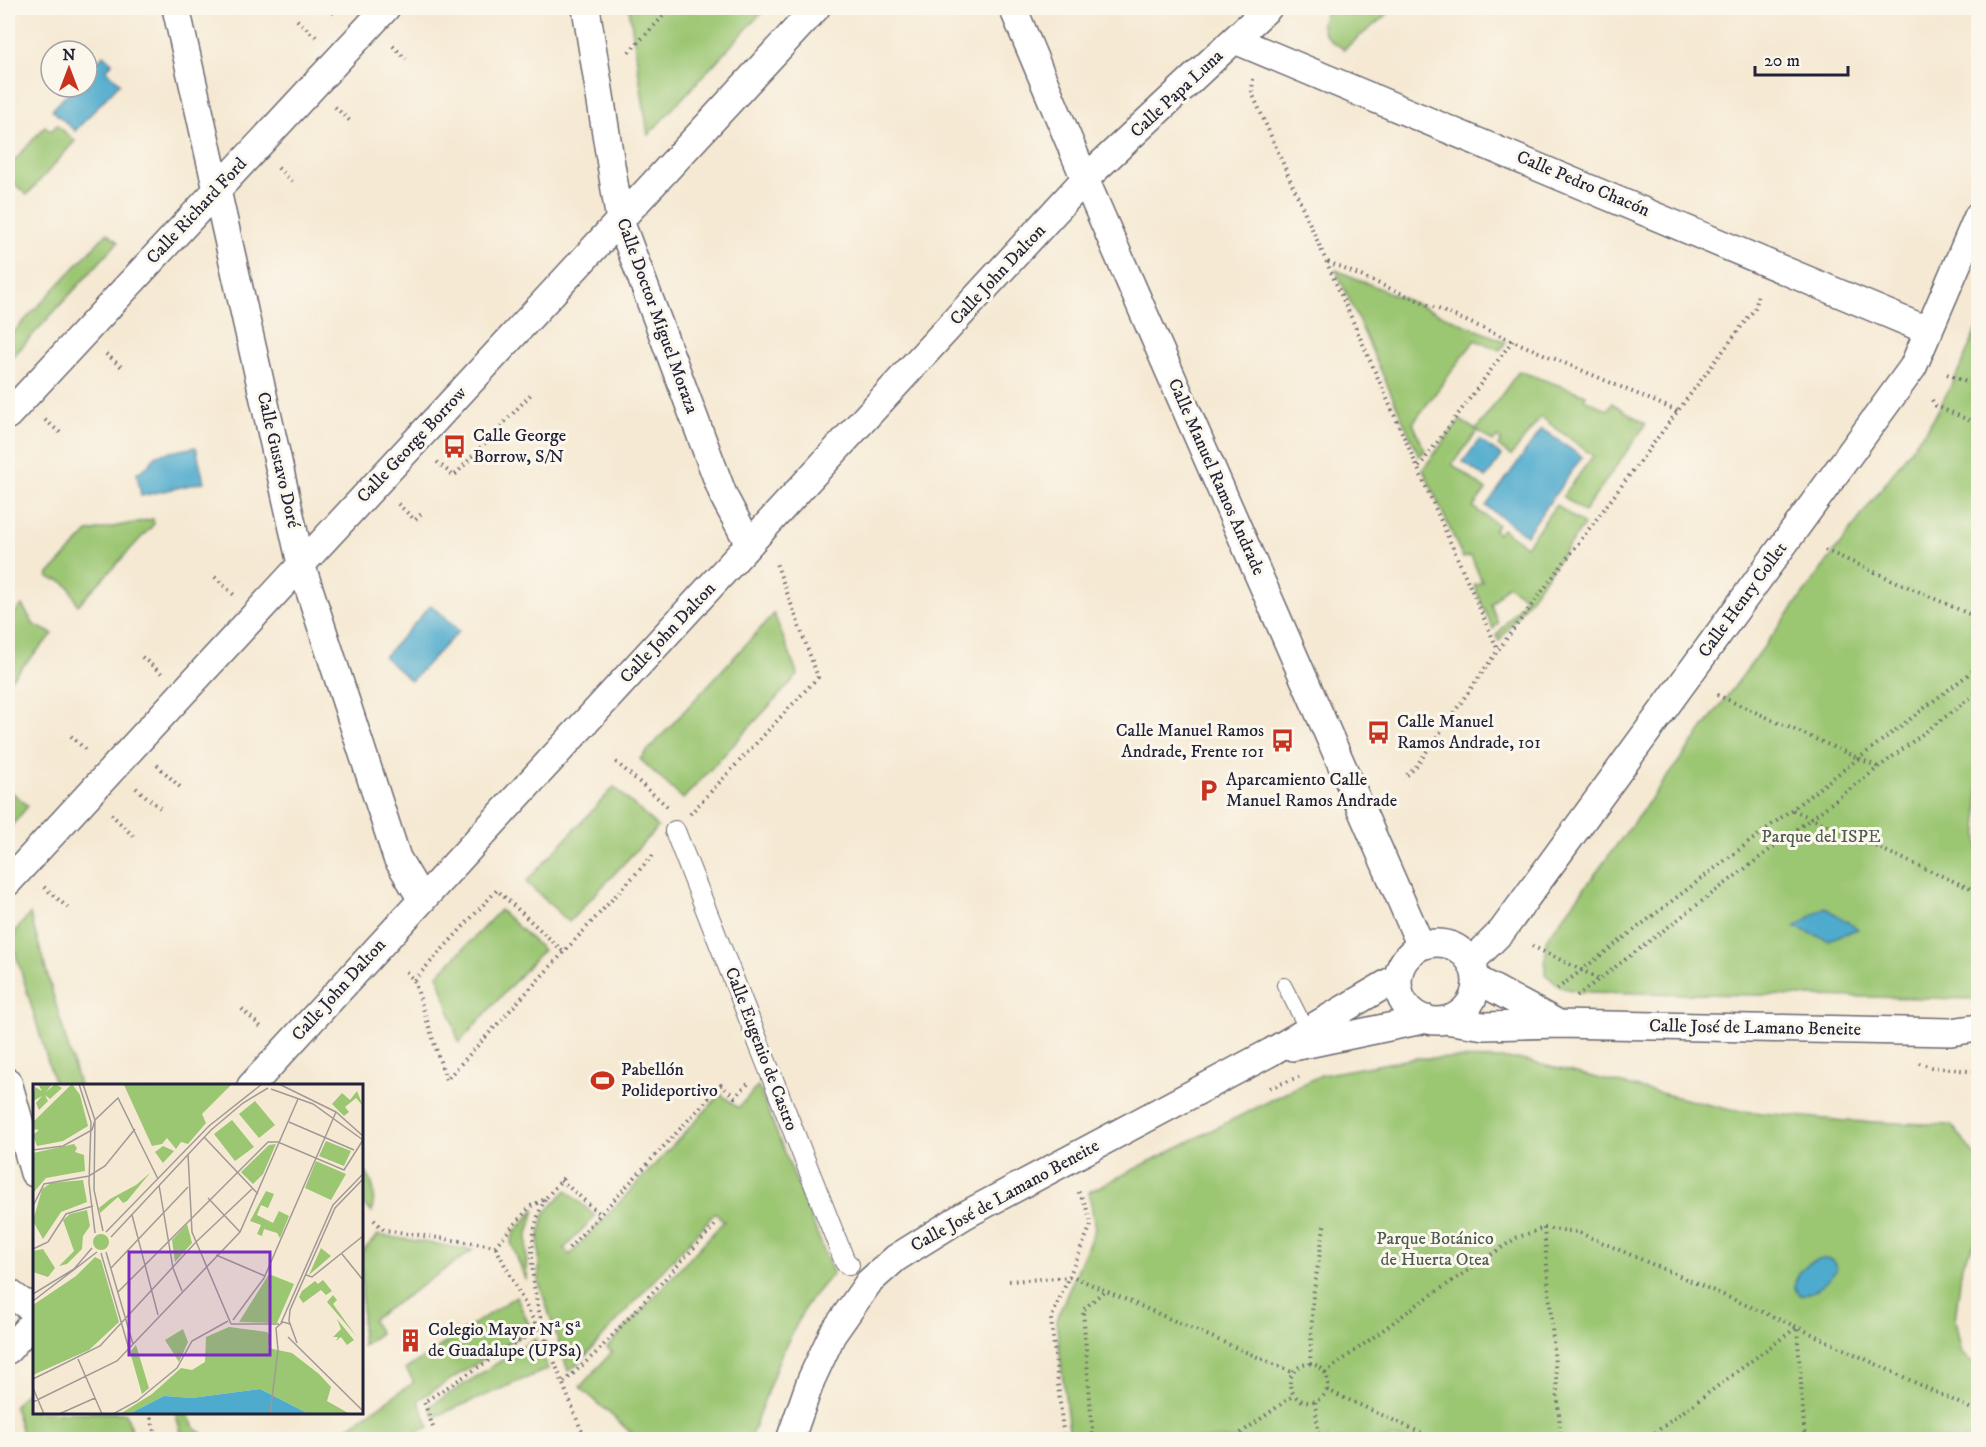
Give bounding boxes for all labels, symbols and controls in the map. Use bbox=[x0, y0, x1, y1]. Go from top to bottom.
north arrow bbox=[39, 39, 99, 99]
scale bar bbox=[1755, 39, 1848, 77]
text: N bbox=[62, 45, 76, 65]
street label: Calle Papa Luna bbox=[1126, 45, 1228, 143]
text: 20 m bbox=[1764, 50, 1800, 72]
street label: Calle Pedro Chacón bbox=[1513, 146, 1653, 222]
street label: Calle Richard Ford bbox=[142, 153, 252, 269]
street label: Calle Doctor Miguel Moraza bbox=[611, 215, 703, 417]
street label: Calle John Dalton bbox=[946, 219, 1051, 330]
street label: Calle Manuel Ramos Andrade bbox=[1163, 375, 1269, 579]
street label: Calle George Borrow bbox=[353, 382, 472, 508]
street label: Calle Gustavo Doré bbox=[252, 390, 304, 531]
place label: Calle George Borrow, S/N bbox=[473, 425, 566, 468]
bus stop icon: Calle George Borrow, S/N bbox=[442, 433, 468, 459]
street label: Calle Henry Collet bbox=[1694, 538, 1792, 662]
street label: Calle John Dalton bbox=[616, 577, 721, 688]
place label: Calle Manuel Ramos Andrade, 101 bbox=[1397, 711, 1541, 754]
bus stop icon: Calle Manuel Ramos Andrade, 101 bbox=[1366, 719, 1392, 745]
place label: Calle Manuel Ramos Andrade, Frente 101 bbox=[1116, 720, 1264, 763]
bus stop icon: Calle Manuel Ramos Andrade, Frente 101 bbox=[1269, 728, 1295, 754]
place label: Aparcamiento Calle Manuel Ramos Andrade bbox=[1226, 769, 1397, 812]
parking icon: Aparcamiento Calle Manuel Ramos Andrade bbox=[1195, 777, 1221, 803]
park label: Parque del ISPE bbox=[1761, 826, 1881, 848]
street label: Calle John Dalton bbox=[287, 934, 391, 1046]
street label: Calle Eugenio de Castro bbox=[720, 964, 802, 1134]
street label: Calle José de Lamano Beneite bbox=[1649, 1015, 1861, 1041]
place label: Pabellón Polideportivo bbox=[621, 1059, 718, 1102]
sports icon: Pabellón Polideportivo bbox=[590, 1067, 616, 1093]
inset map bbox=[33, 1084, 363, 1414]
street label: Calle José de Lamano Beneite bbox=[907, 1135, 1103, 1257]
park label: Parque Botánico de Huerta Otea bbox=[1376, 1228, 1494, 1271]
place label: Colegio Mayor Nª Sª de Guadalupe (UPSa) bbox=[428, 1319, 582, 1362]
building icon: Colegio Mayor Nª Sª de Guadalupe (UPSa) bbox=[397, 1327, 423, 1353]

